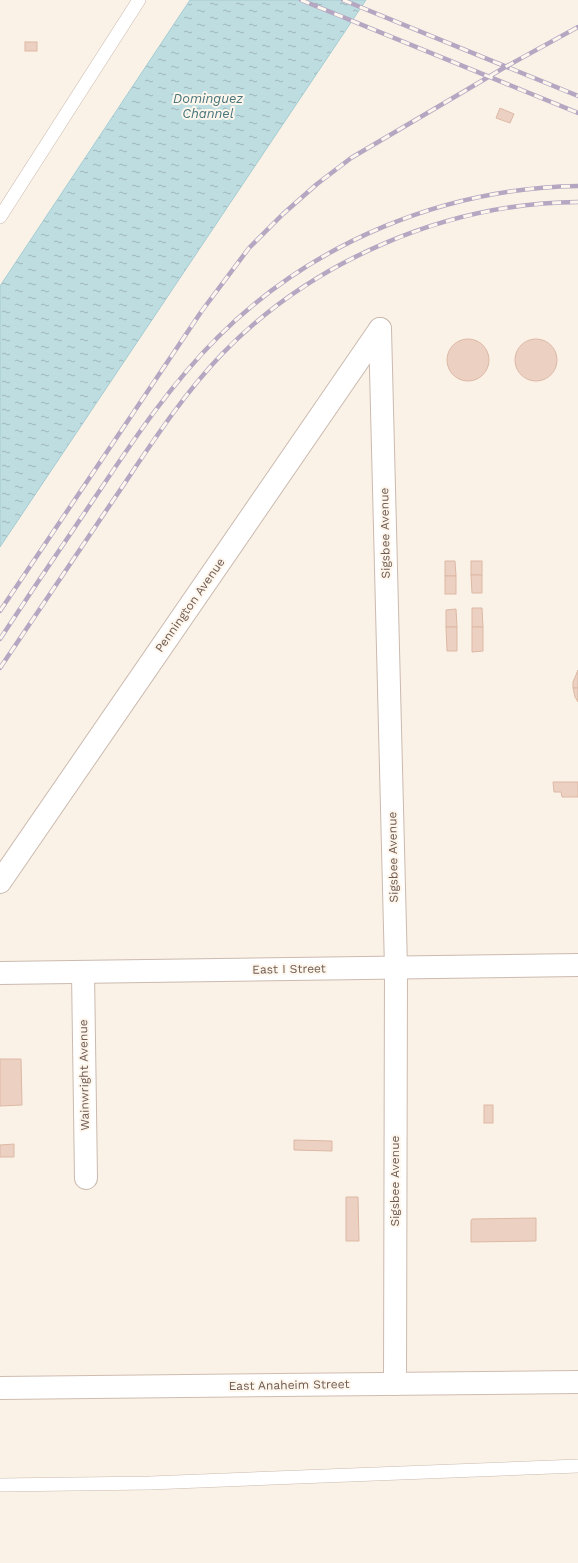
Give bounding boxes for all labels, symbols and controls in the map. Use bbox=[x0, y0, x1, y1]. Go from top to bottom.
water label: Dominguez Channel bbox=[173, 91, 243, 121]
street label: Sigsbee Avenue bbox=[377, 487, 393, 579]
street label: Pennington Avenue bbox=[152, 555, 228, 655]
street label: Sigsbee Avenue bbox=[385, 811, 401, 903]
street label: East I Street bbox=[252, 961, 326, 977]
street label: Wainwright Avenue bbox=[76, 1019, 92, 1131]
street label: Sigsbee Avenue bbox=[388, 1135, 402, 1226]
street label: East Anaheim Street bbox=[229, 1377, 349, 1393]

